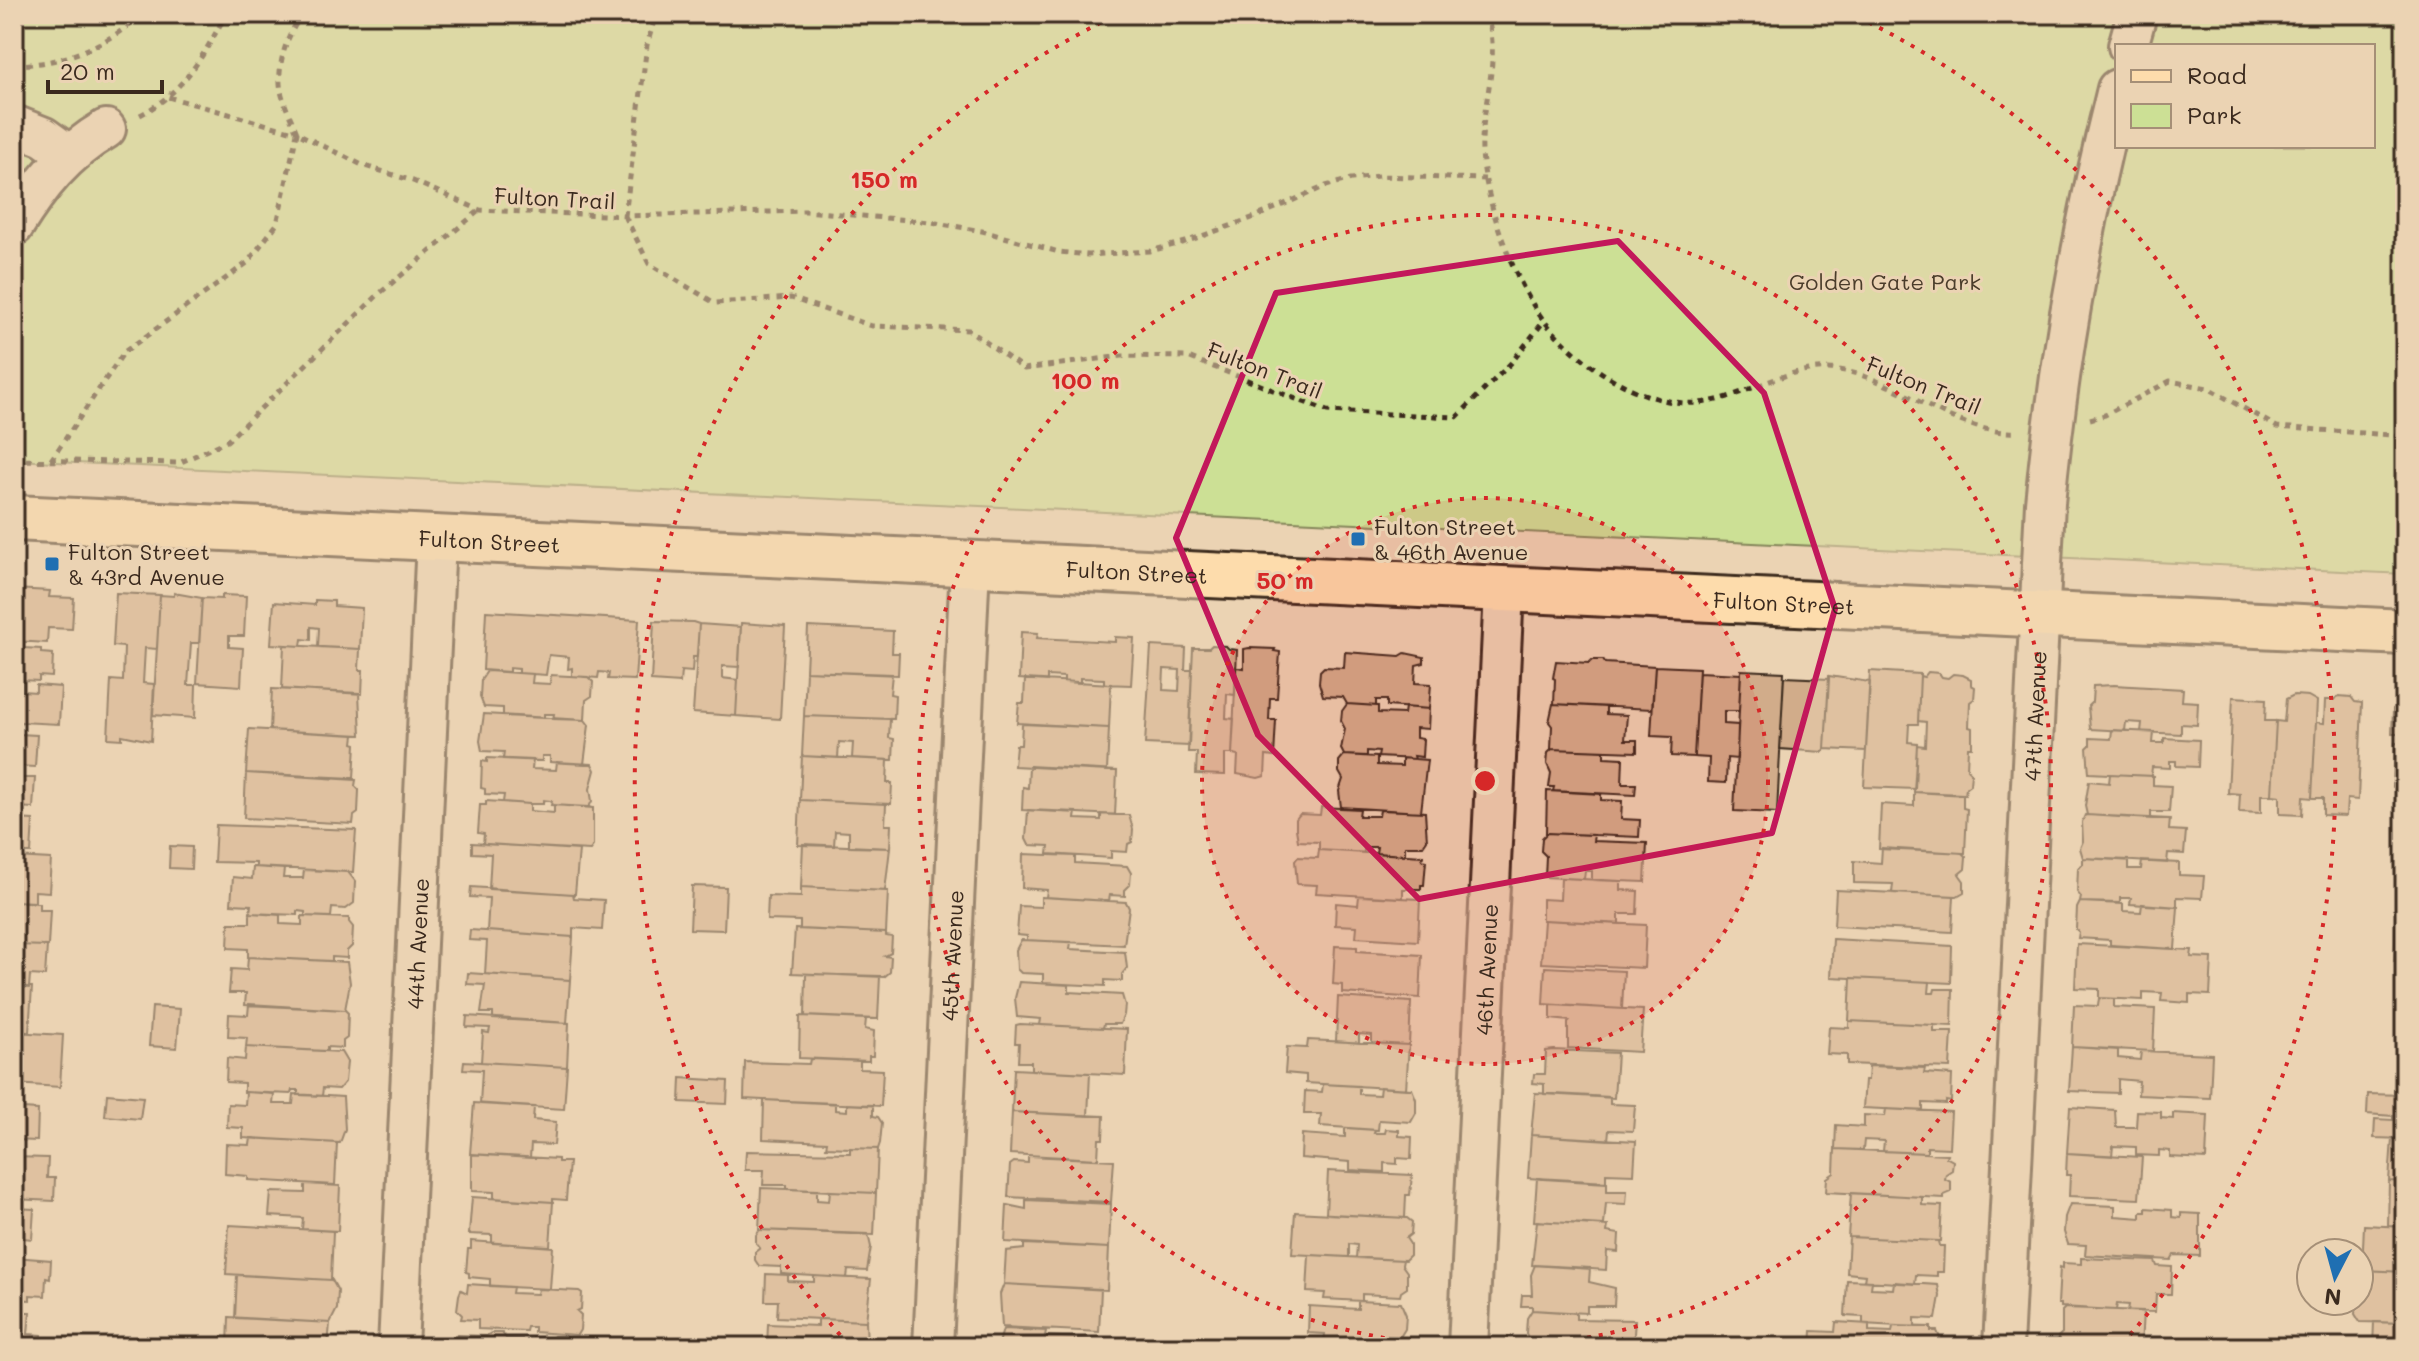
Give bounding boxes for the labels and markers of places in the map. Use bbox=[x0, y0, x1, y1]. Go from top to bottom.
place label: Fulton Street & 46th Avenue bbox=[1374, 512, 1528, 566]
marker: Fulton Street & 46th Avenue bbox=[1349, 530, 1367, 548]
place label: Fulton Street & 43rd Avenue bbox=[68, 537, 225, 591]
marker: Fulton Street & 43rd Avenue bbox=[43, 555, 61, 573]
centre of rings bbox=[1471, 767, 1499, 795]

